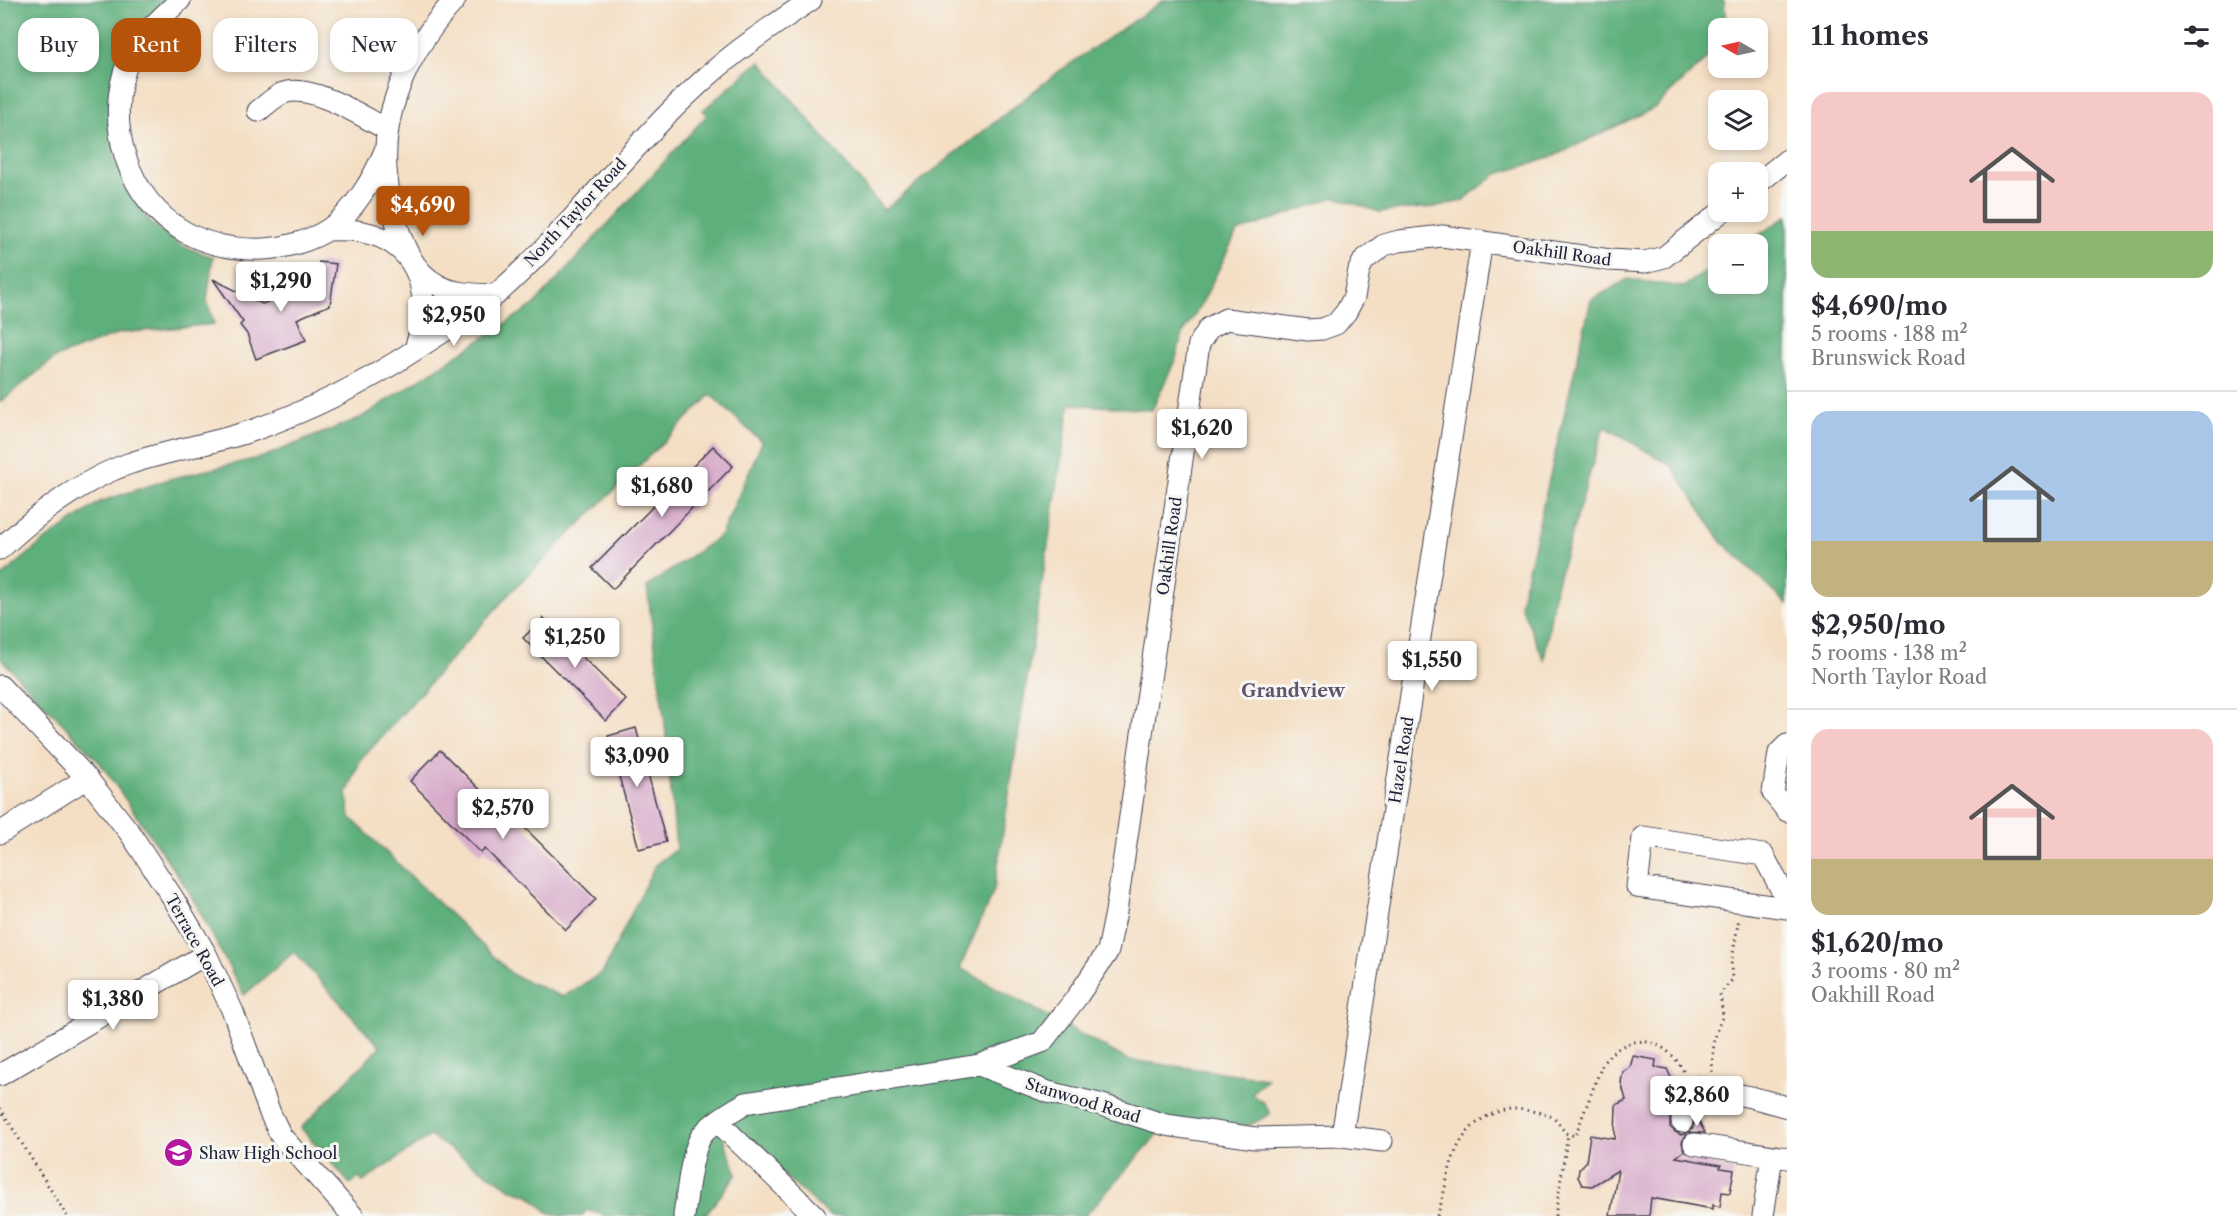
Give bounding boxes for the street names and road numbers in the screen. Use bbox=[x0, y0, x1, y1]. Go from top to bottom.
street label: North Taylor Road bbox=[520, 153, 631, 270]
street label: Oakhill Road bbox=[1511, 236, 1613, 270]
street label: Oakhill Road bbox=[1152, 495, 1186, 597]
street label: Hazel Road bbox=[1384, 715, 1418, 805]
street label: Terrace Road bbox=[161, 890, 229, 990]
street label: Stanwood Road bbox=[1023, 1073, 1143, 1127]

